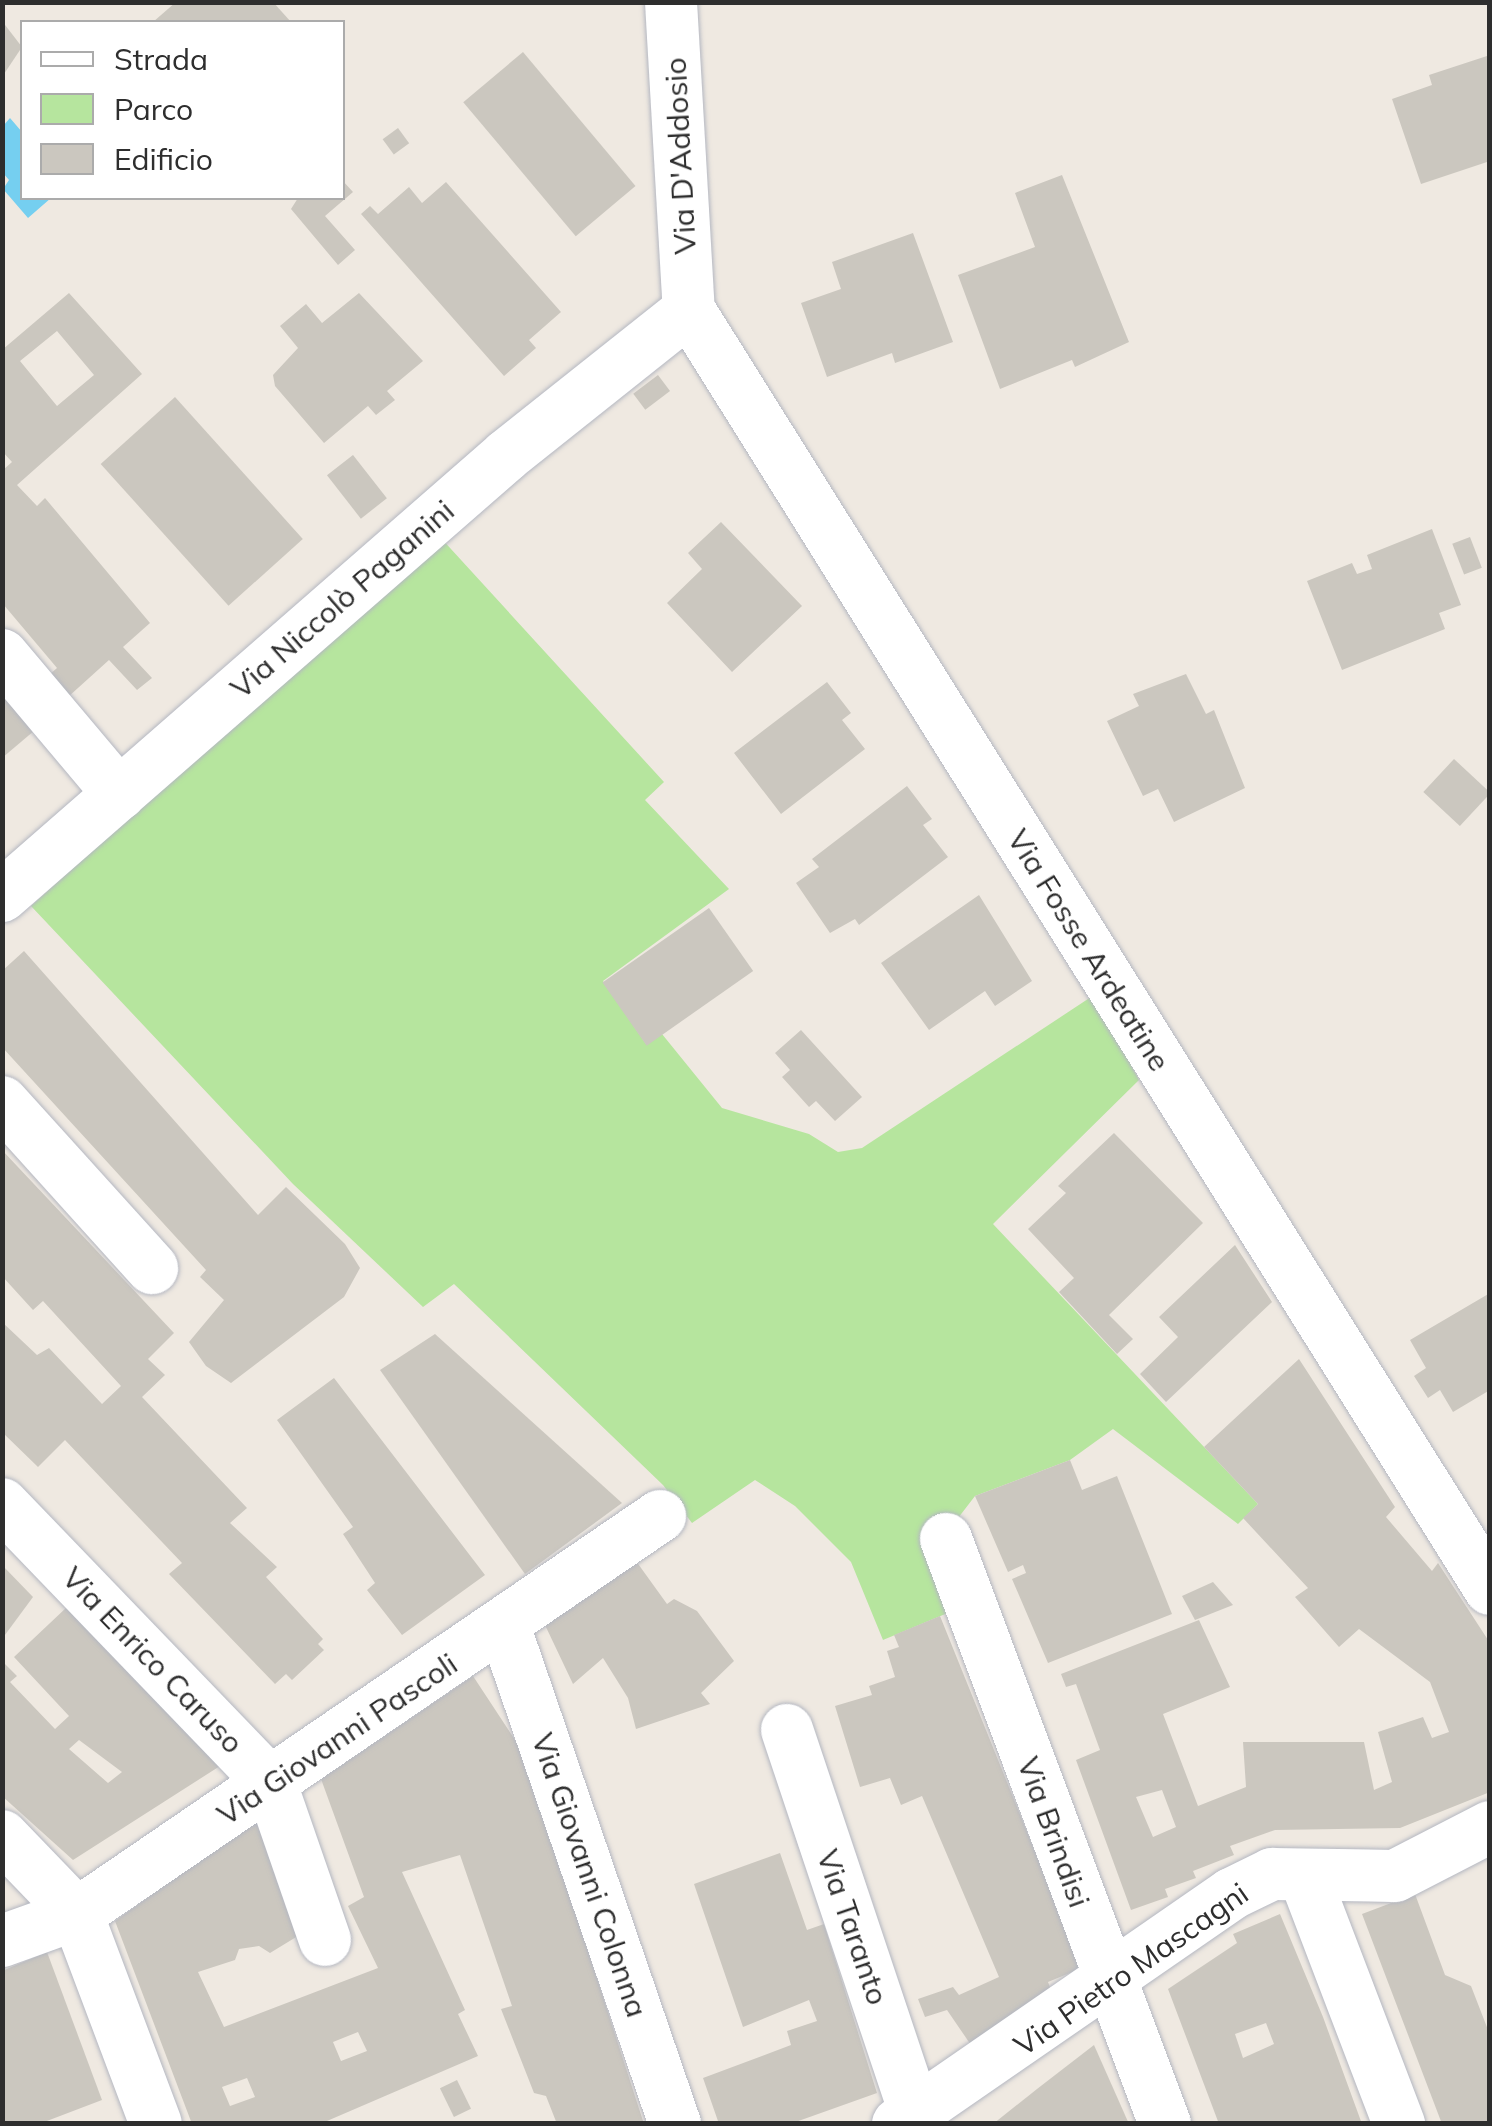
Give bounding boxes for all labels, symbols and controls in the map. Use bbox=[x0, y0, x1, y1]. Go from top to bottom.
legend bbox=[20, 20, 345, 200]
text: Strada bbox=[114, 40, 208, 78]
street label: Via D'Addosio bbox=[657, 57, 703, 255]
text: Parco bbox=[114, 90, 193, 128]
text: Edificio bbox=[114, 140, 213, 178]
street label: Via Niccolò Paganini bbox=[223, 492, 461, 706]
street label: Via Fosse Ardeatine bbox=[1000, 823, 1178, 1077]
street label: Via Enrico Caruso bbox=[55, 1559, 251, 1761]
street label: Via Giovanni Pascoli bbox=[210, 1645, 464, 1833]
street label: Via Giovanni Colonna bbox=[525, 1728, 655, 2022]
street label: Via Brindisi bbox=[1010, 1752, 1098, 1912]
street label: Via Taranto bbox=[810, 1845, 896, 2009]
street label: Via Pietro Mascagni bbox=[1007, 1875, 1255, 2063]

